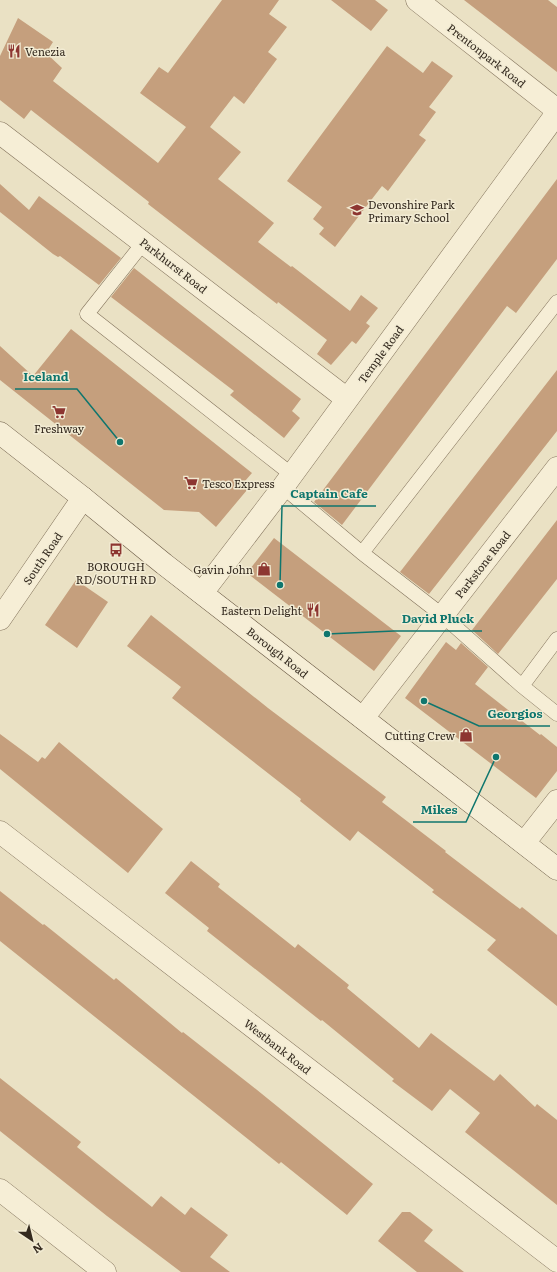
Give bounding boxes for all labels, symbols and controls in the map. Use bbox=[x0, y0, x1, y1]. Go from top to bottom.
street label: Prentonpark Road bbox=[445, 19, 530, 91]
restaurant icon: Venezia bbox=[6, 43, 22, 59]
place label: Venezia bbox=[25, 43, 66, 59]
place label: Devonshire Park Primary School bbox=[368, 196, 455, 225]
school or university icon: Devonshire Park Primary School bbox=[349, 202, 365, 218]
street label: Parkhurst Road bbox=[137, 234, 211, 297]
street label: Temple Road bbox=[353, 321, 407, 386]
callout: Iceland bbox=[15, 365, 77, 389]
text: Iceland bbox=[23, 367, 69, 385]
supermarket icon: Freshway bbox=[51, 404, 67, 420]
place label: Freshway bbox=[34, 420, 85, 436]
supermarket icon: Tesco Express bbox=[183, 475, 199, 491]
place label: Tesco Express bbox=[202, 475, 274, 491]
callout: Captain Cafe bbox=[282, 482, 376, 506]
text: Captain Cafe bbox=[290, 484, 368, 502]
street label: Parkstone Road bbox=[451, 527, 514, 601]
street label: South Road bbox=[19, 528, 66, 587]
bus stop icon: BOROUGH RD/SOUTH RD bbox=[108, 542, 124, 558]
place label: BOROUGH RD/SOUTH RD bbox=[76, 558, 156, 587]
place label: Gavin John bbox=[193, 561, 253, 577]
shop icon: Gavin John bbox=[256, 561, 272, 577]
place label: Eastern Delight bbox=[221, 602, 303, 618]
restaurant icon: Eastern Delight bbox=[305, 602, 321, 618]
callout: David Pluck bbox=[394, 607, 482, 631]
text: David Pluck bbox=[402, 609, 475, 627]
street label: Borough Road bbox=[244, 623, 312, 681]
callout: Georgios bbox=[479, 702, 550, 726]
text: Georgios bbox=[488, 704, 542, 722]
place label: Cutting Crew bbox=[385, 727, 456, 743]
shop icon: Cutting Crew bbox=[458, 727, 474, 743]
callout: Mikes bbox=[413, 798, 466, 822]
text: Mikes bbox=[421, 800, 457, 818]
street label: Westbank Road bbox=[241, 1015, 315, 1077]
north arrow bbox=[12, 1220, 52, 1260]
text: N bbox=[30, 1240, 47, 1258]

